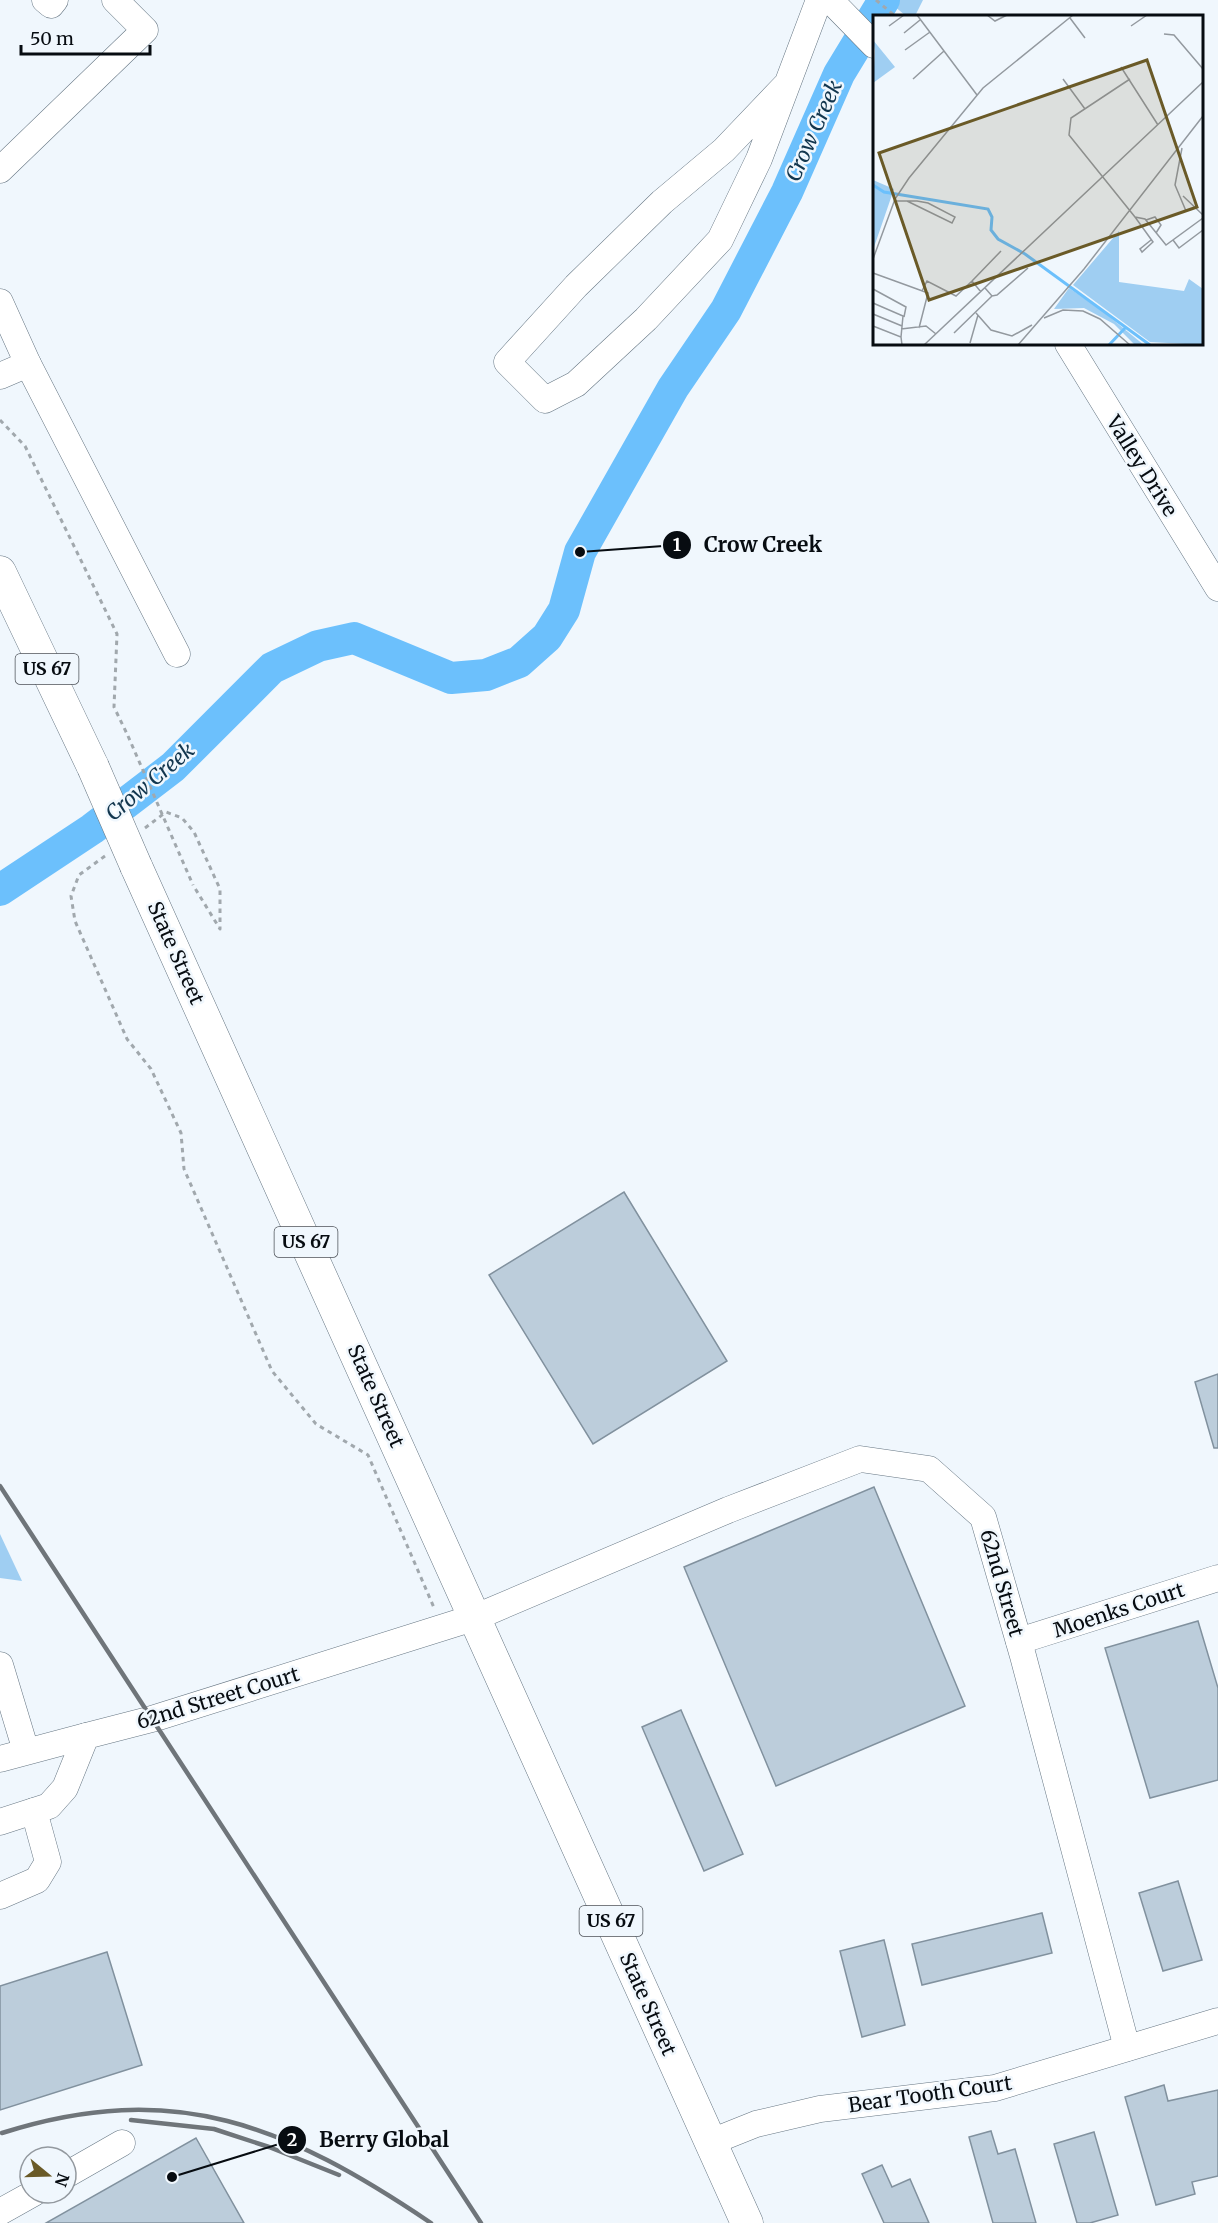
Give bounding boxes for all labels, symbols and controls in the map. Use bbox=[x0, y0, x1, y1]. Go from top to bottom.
inset map bbox=[873, 15, 1203, 345]
scale bar bbox=[21, 18, 150, 56]
text: 50 m bbox=[30, 27, 74, 50]
water label: Crow Creek bbox=[779, 76, 848, 186]
street label: Valley Drive bbox=[1101, 410, 1183, 521]
callout: Crow Creek bbox=[662, 525, 834, 564]
text: Crow Creek bbox=[704, 531, 822, 558]
text: 1 bbox=[673, 533, 681, 556]
road number: US 67 bbox=[15, 654, 78, 684]
water label: Crow Creek bbox=[100, 736, 200, 827]
street label: State Street bbox=[143, 897, 210, 1008]
road number: US 67 bbox=[274, 1227, 338, 1257]
street label: State Street bbox=[343, 1340, 410, 1451]
street label: 62nd Street bbox=[975, 1526, 1030, 1640]
street label: Moenks Court bbox=[1050, 1576, 1188, 1642]
street label: 62nd Street Court bbox=[133, 1661, 302, 1734]
road number: US 67 bbox=[580, 1906, 642, 1936]
street label: State Street bbox=[615, 1948, 682, 2059]
street label: Bear Tooth Court bbox=[846, 2070, 1014, 2117]
callout: Berry Global bbox=[277, 2120, 461, 2159]
text: Berry Global bbox=[319, 2126, 449, 2153]
text: 2 bbox=[287, 2128, 297, 2151]
north arrow bbox=[18, 2145, 78, 2205]
text: N bbox=[51, 2171, 74, 2189]

